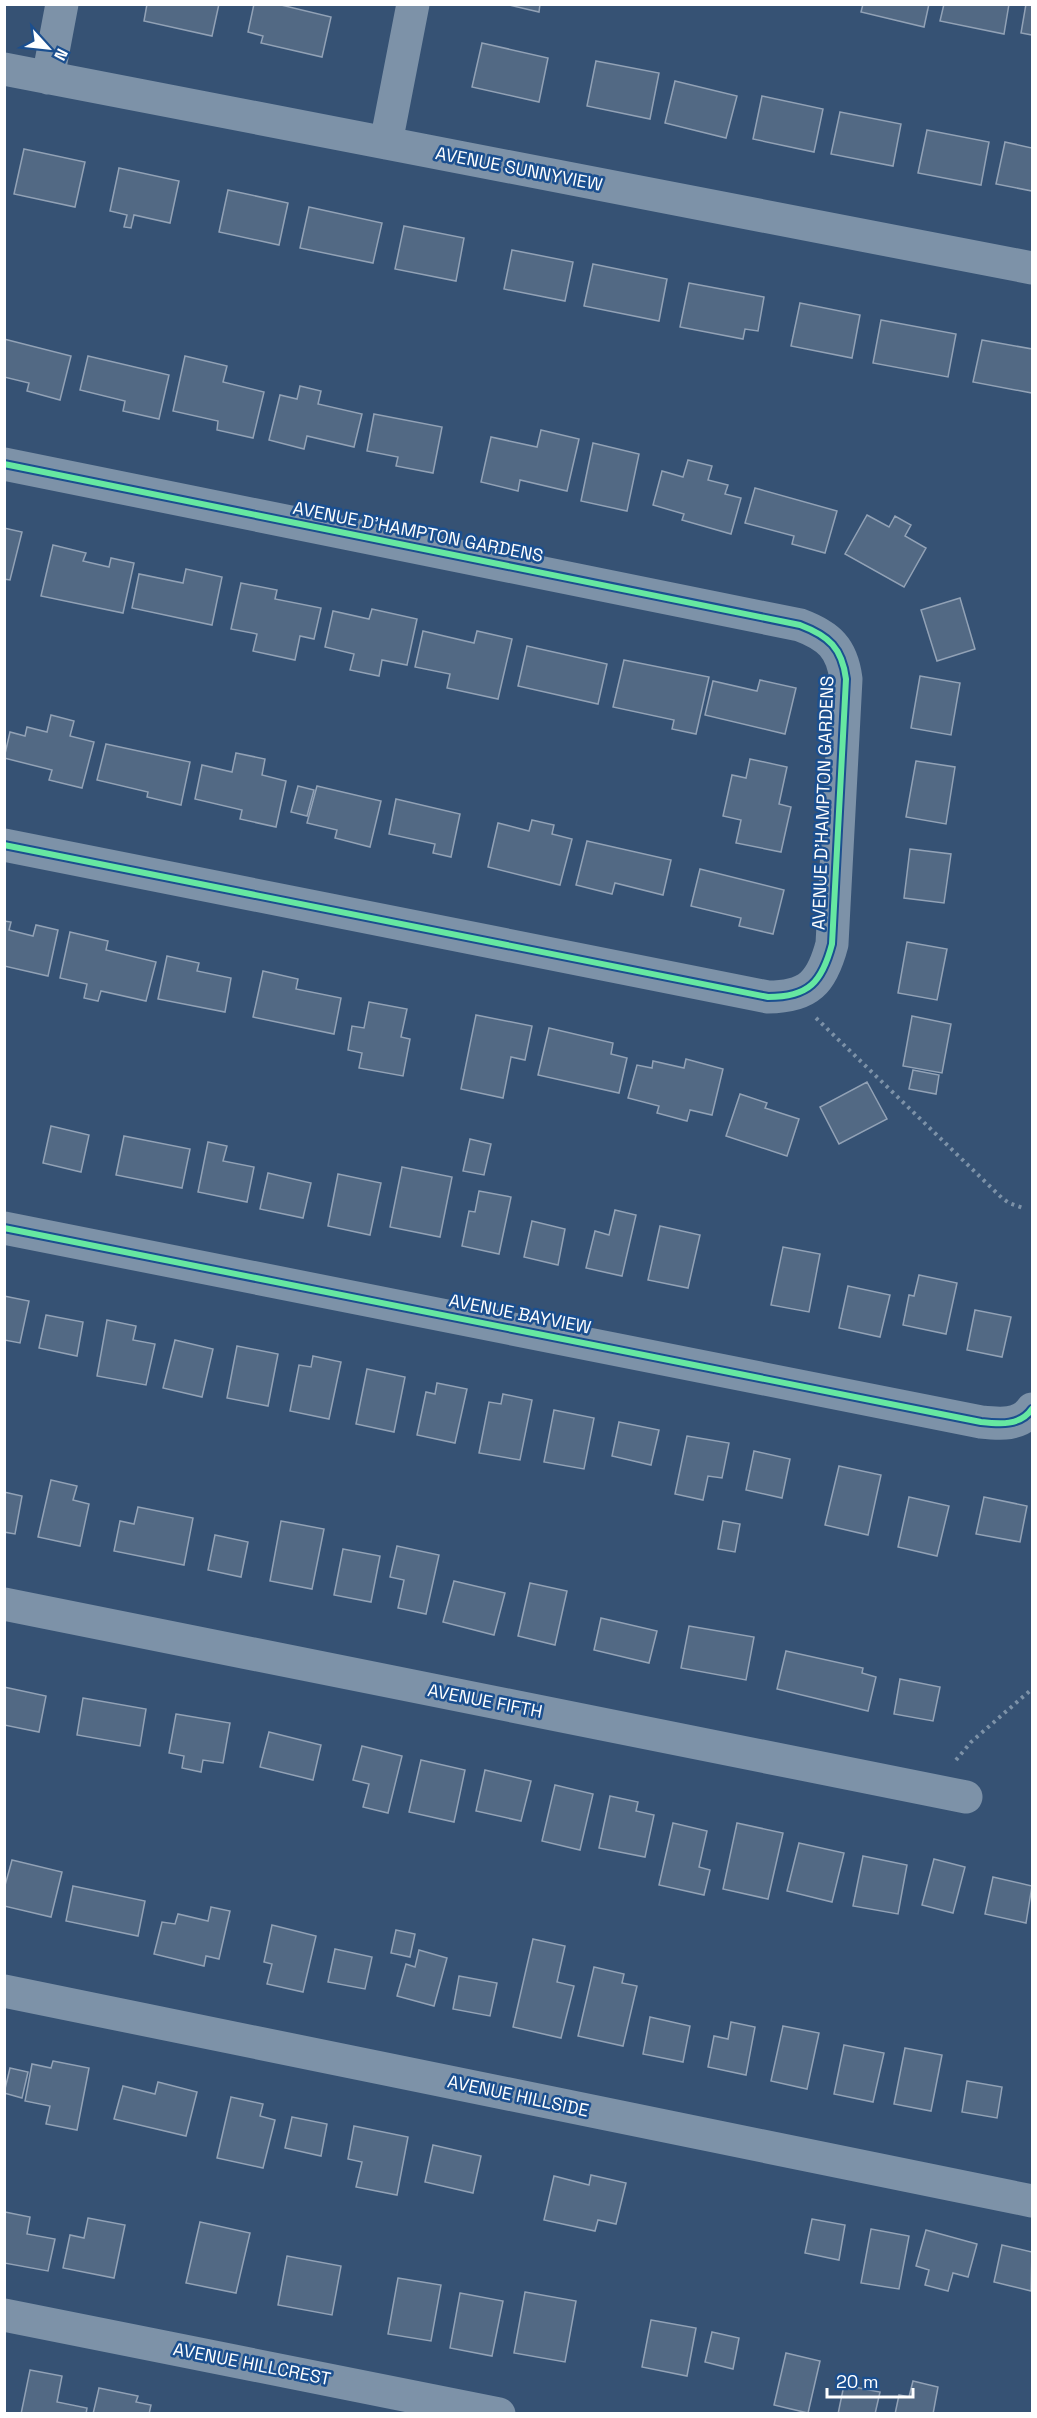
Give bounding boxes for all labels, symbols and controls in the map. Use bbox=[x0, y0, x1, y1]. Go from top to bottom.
north arrow bbox=[18, 18, 78, 78]
text: N bbox=[49, 45, 73, 64]
street label: AVENUE SUNNYVIEW bbox=[434, 141, 605, 196]
street label: AVENUE D'HAMPTON GARDENS bbox=[291, 496, 545, 567]
street label: AVENUE D'HAMPTON GARDENS bbox=[807, 675, 838, 931]
street label: AVENUE BAYVIEW bbox=[447, 1288, 593, 1339]
street label: AVENUE FIFTH bbox=[426, 1678, 545, 1723]
street label: AVENUE HILLSIDE bbox=[445, 2069, 591, 2122]
street label: AVENUE HILLCREST bbox=[171, 2337, 333, 2390]
scale bar bbox=[827, 2361, 912, 2399]
text: 20 m bbox=[836, 2370, 879, 2393]

